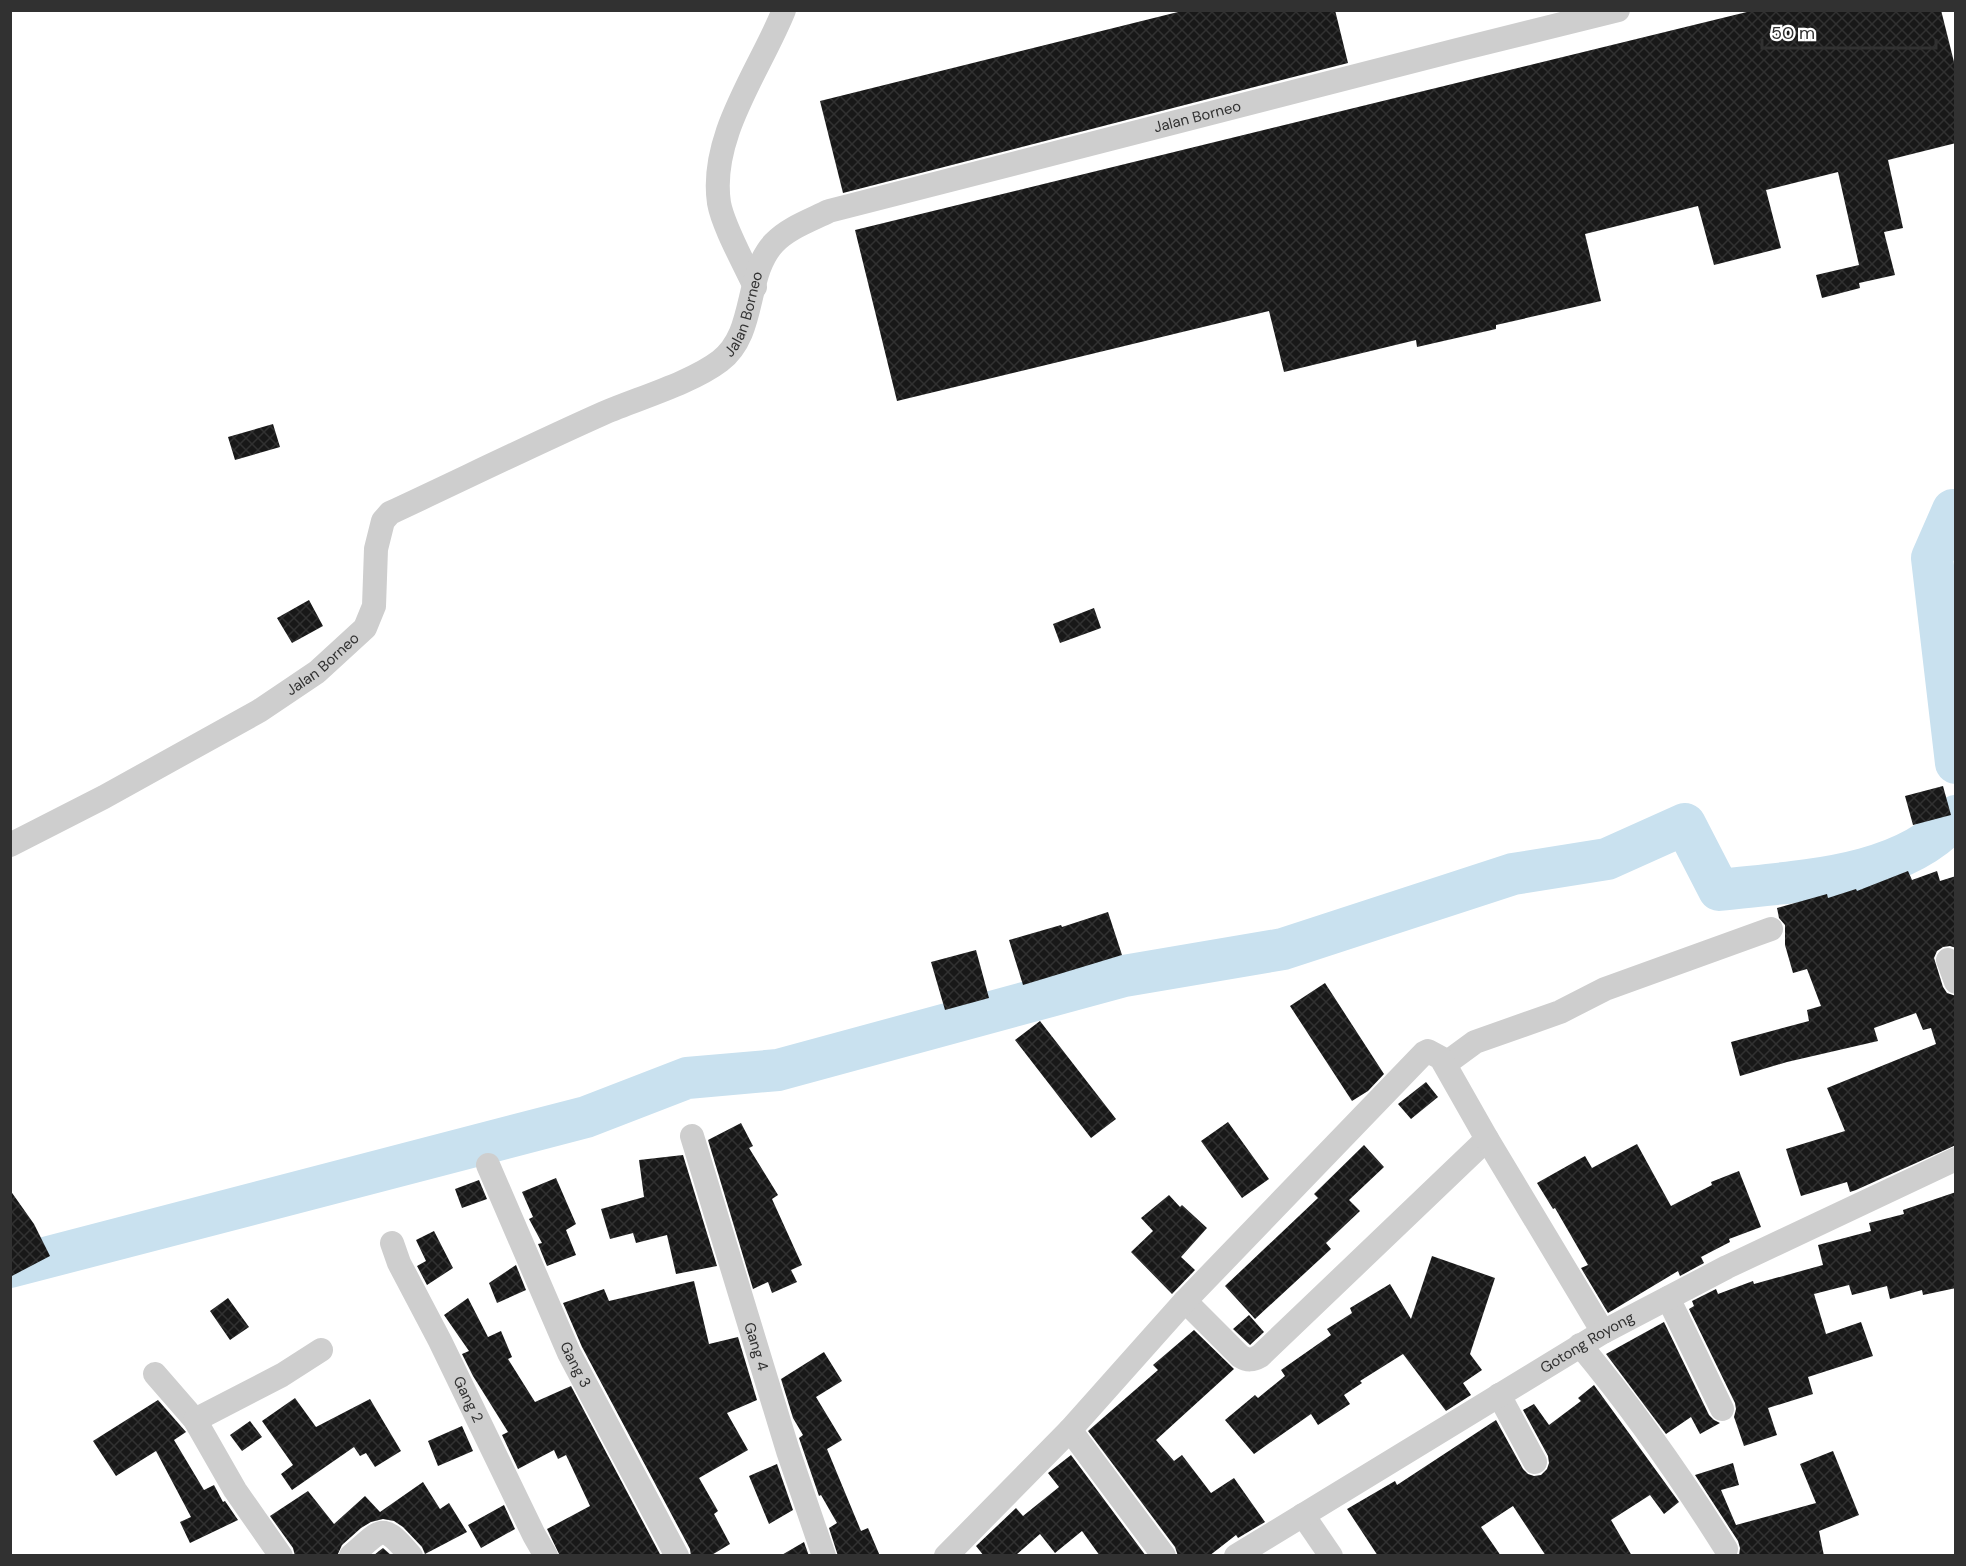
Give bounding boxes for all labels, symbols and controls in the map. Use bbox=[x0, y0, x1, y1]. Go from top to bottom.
scale bar bbox=[1762, 12, 1936, 50]
text: 50 m bbox=[1771, 21, 1815, 45]
street label: Jalan Borneo bbox=[1151, 96, 1243, 137]
street label: Jalan Borneo bbox=[720, 269, 767, 361]
street label: Jalan Borneo bbox=[282, 628, 364, 700]
street label: Gotong Royong bbox=[1536, 1307, 1638, 1378]
street label: Gang 4 bbox=[739, 1320, 773, 1373]
street label: Gang 3 bbox=[555, 1339, 596, 1391]
street label: Gang 2 bbox=[448, 1373, 488, 1426]

